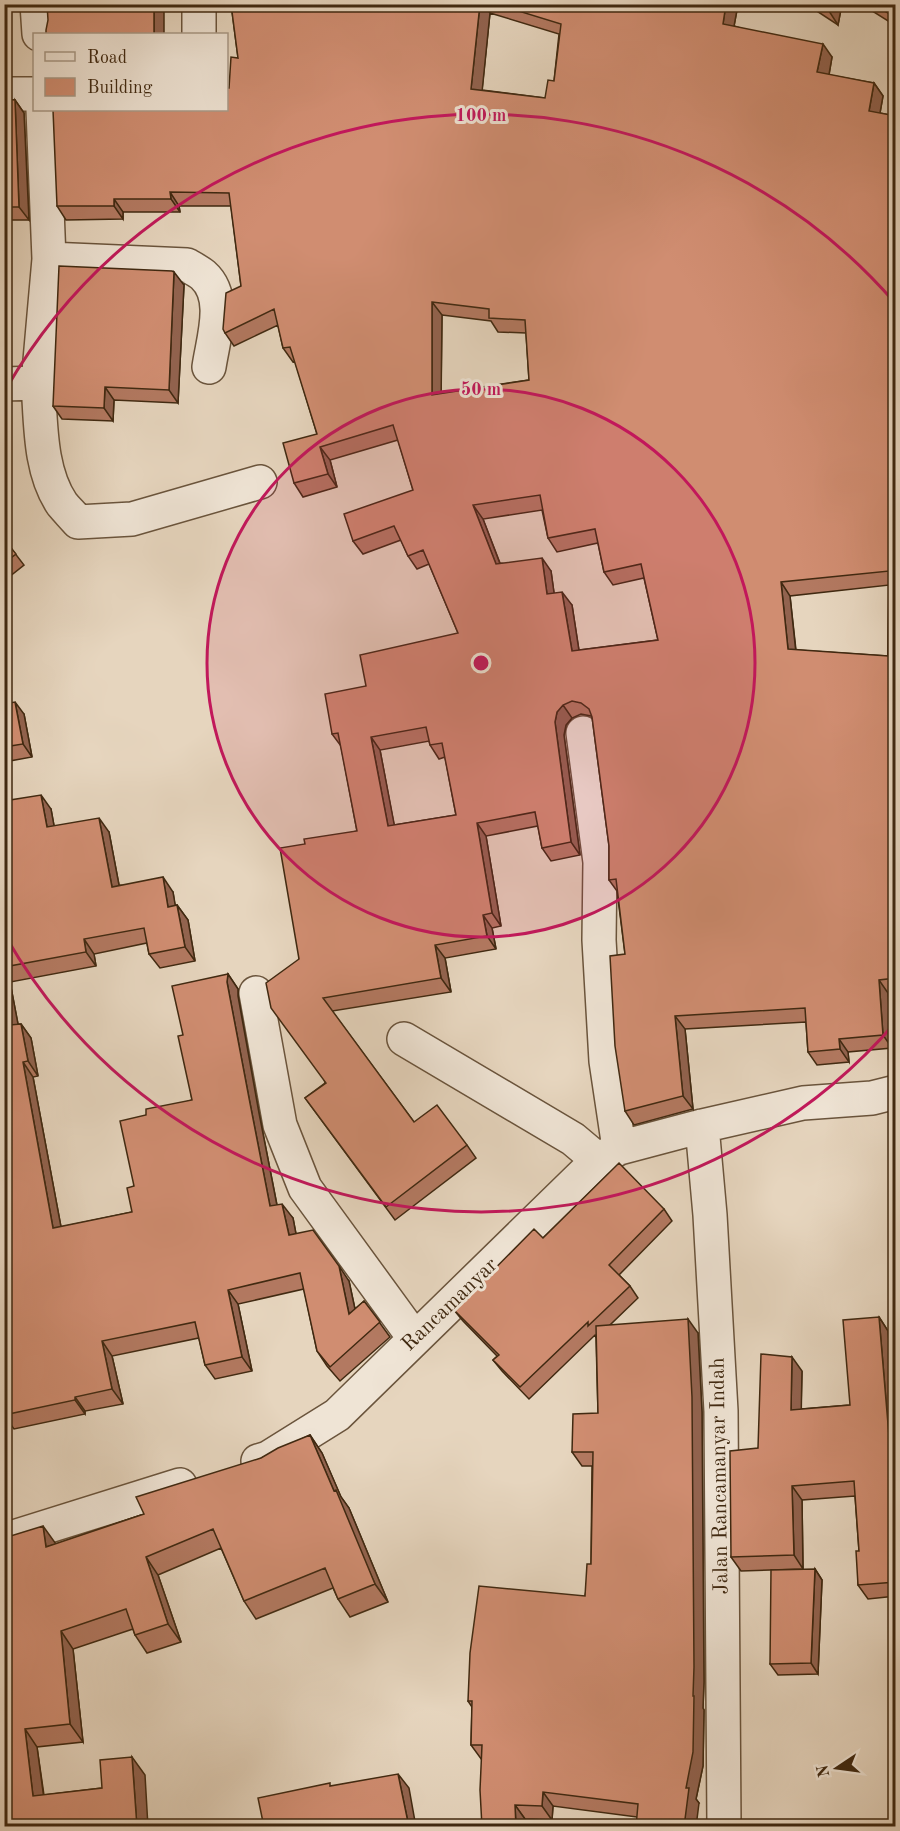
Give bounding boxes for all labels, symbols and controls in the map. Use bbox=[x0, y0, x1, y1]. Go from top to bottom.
legend bbox=[33, 33, 228, 111]
text: Road bbox=[87, 49, 127, 67]
text: Building bbox=[87, 79, 153, 97]
text: 100 m bbox=[456, 107, 506, 125]
text: 50 m bbox=[461, 381, 501, 399]
centre of rings bbox=[471, 653, 491, 673]
street label: Rancamanyar bbox=[398, 1254, 502, 1356]
street label: Jalan Rancamanyar Indah bbox=[707, 1357, 733, 1595]
north arrow bbox=[807, 1738, 867, 1798]
text: N bbox=[815, 1762, 834, 1779]

